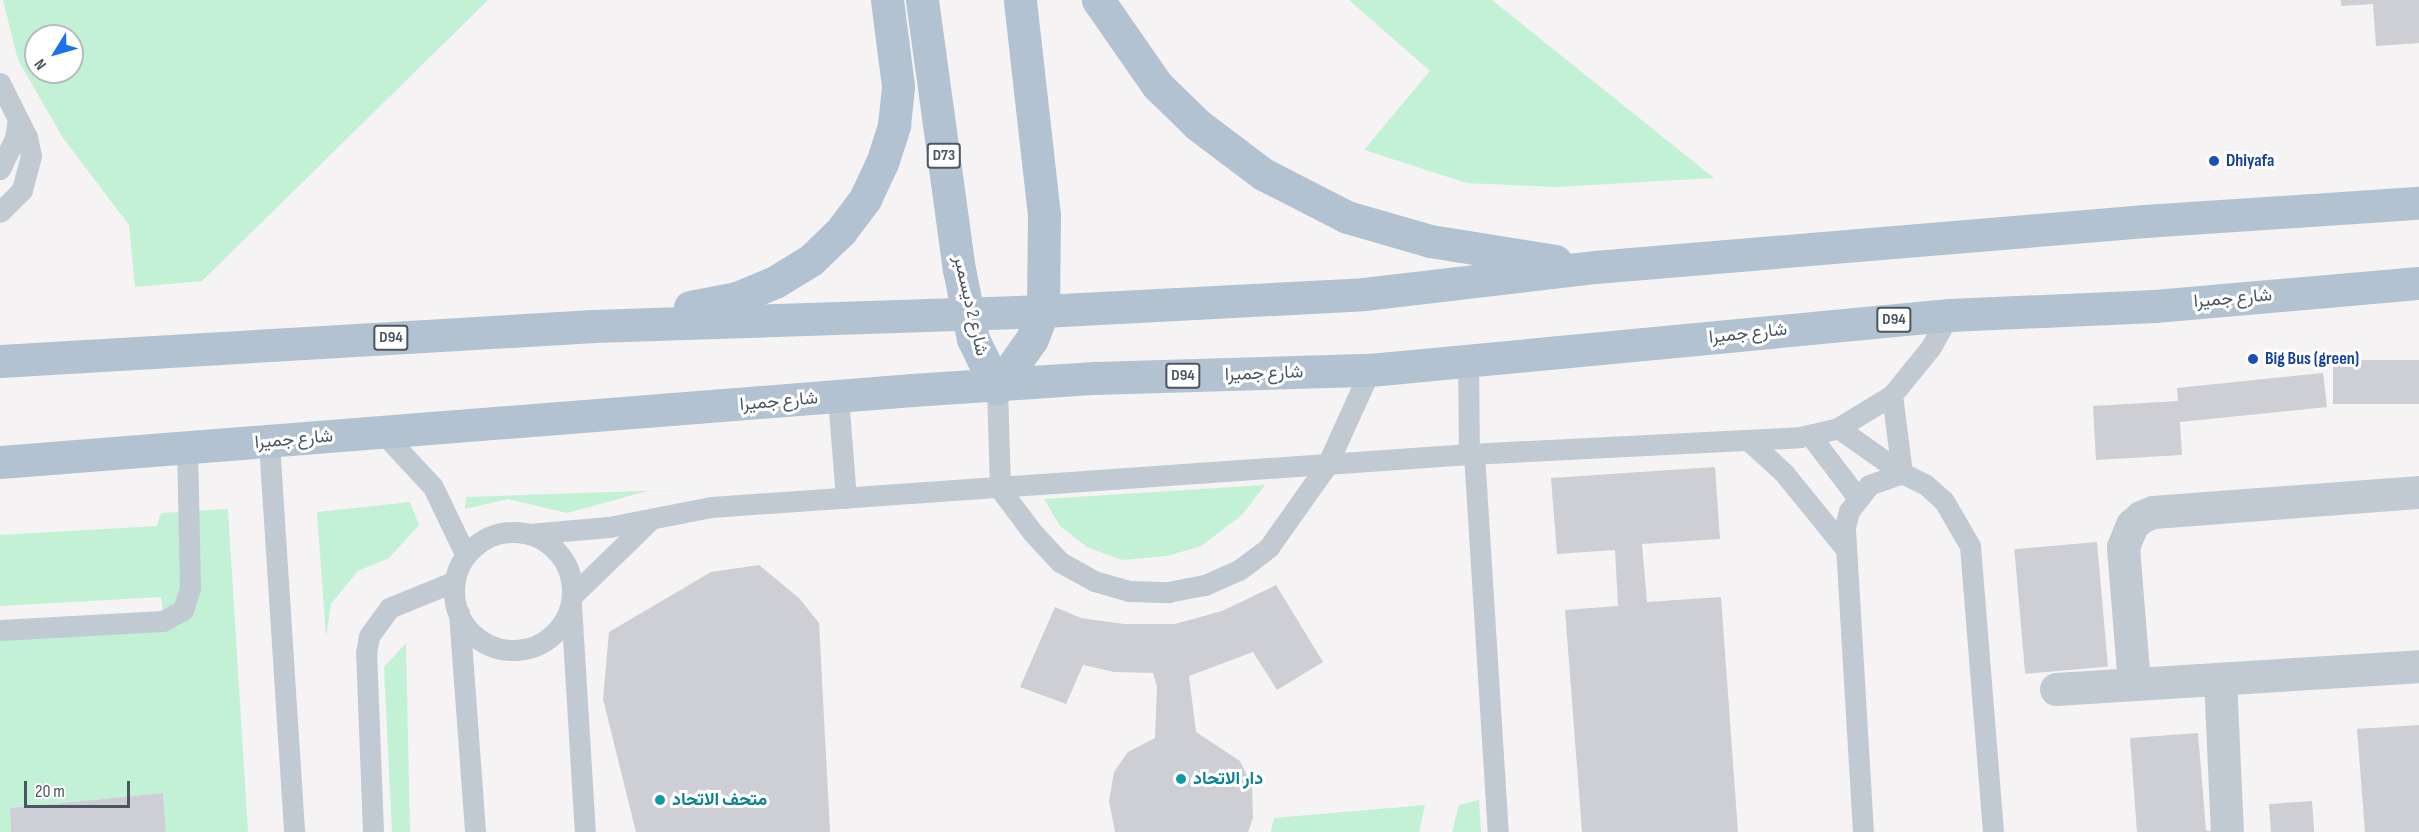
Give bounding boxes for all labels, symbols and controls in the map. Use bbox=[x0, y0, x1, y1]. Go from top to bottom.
north arrow bbox=[24, 24, 84, 84]
text: N bbox=[31, 55, 51, 73]
road number: D73 bbox=[926, 143, 962, 169]
place label: Dhiyafa bbox=[2226, 150, 2274, 172]
marker: Dhiyafa bbox=[2207, 154, 2221, 168]
street label: شارع 2 ديسمبر bbox=[948, 254, 992, 358]
street label: شارع جميرا bbox=[2193, 285, 2273, 313]
road number: D94 bbox=[1876, 307, 1912, 333]
street label: شارع جميرا bbox=[1708, 319, 1788, 349]
road number: D94 bbox=[373, 325, 409, 351]
place label: Big Bus (green) bbox=[2265, 348, 2359, 370]
marker: Big Bus (green) bbox=[2246, 352, 2260, 366]
street label: شارع جميرا bbox=[1224, 362, 1304, 386]
road number: D94 bbox=[1165, 363, 1201, 389]
street label: شارع جميرا bbox=[739, 388, 819, 416]
street label: شارع جميرا bbox=[254, 426, 334, 454]
place label: دار الاتحاد bbox=[1193, 768, 1263, 790]
scale bar bbox=[27, 769, 134, 807]
marker: دار الاتحاد bbox=[1174, 772, 1188, 786]
text: 20 m bbox=[35, 781, 65, 802]
place label: متحف الاتحاد bbox=[672, 789, 767, 811]
marker: متحف الاتحاد bbox=[653, 793, 667, 807]

